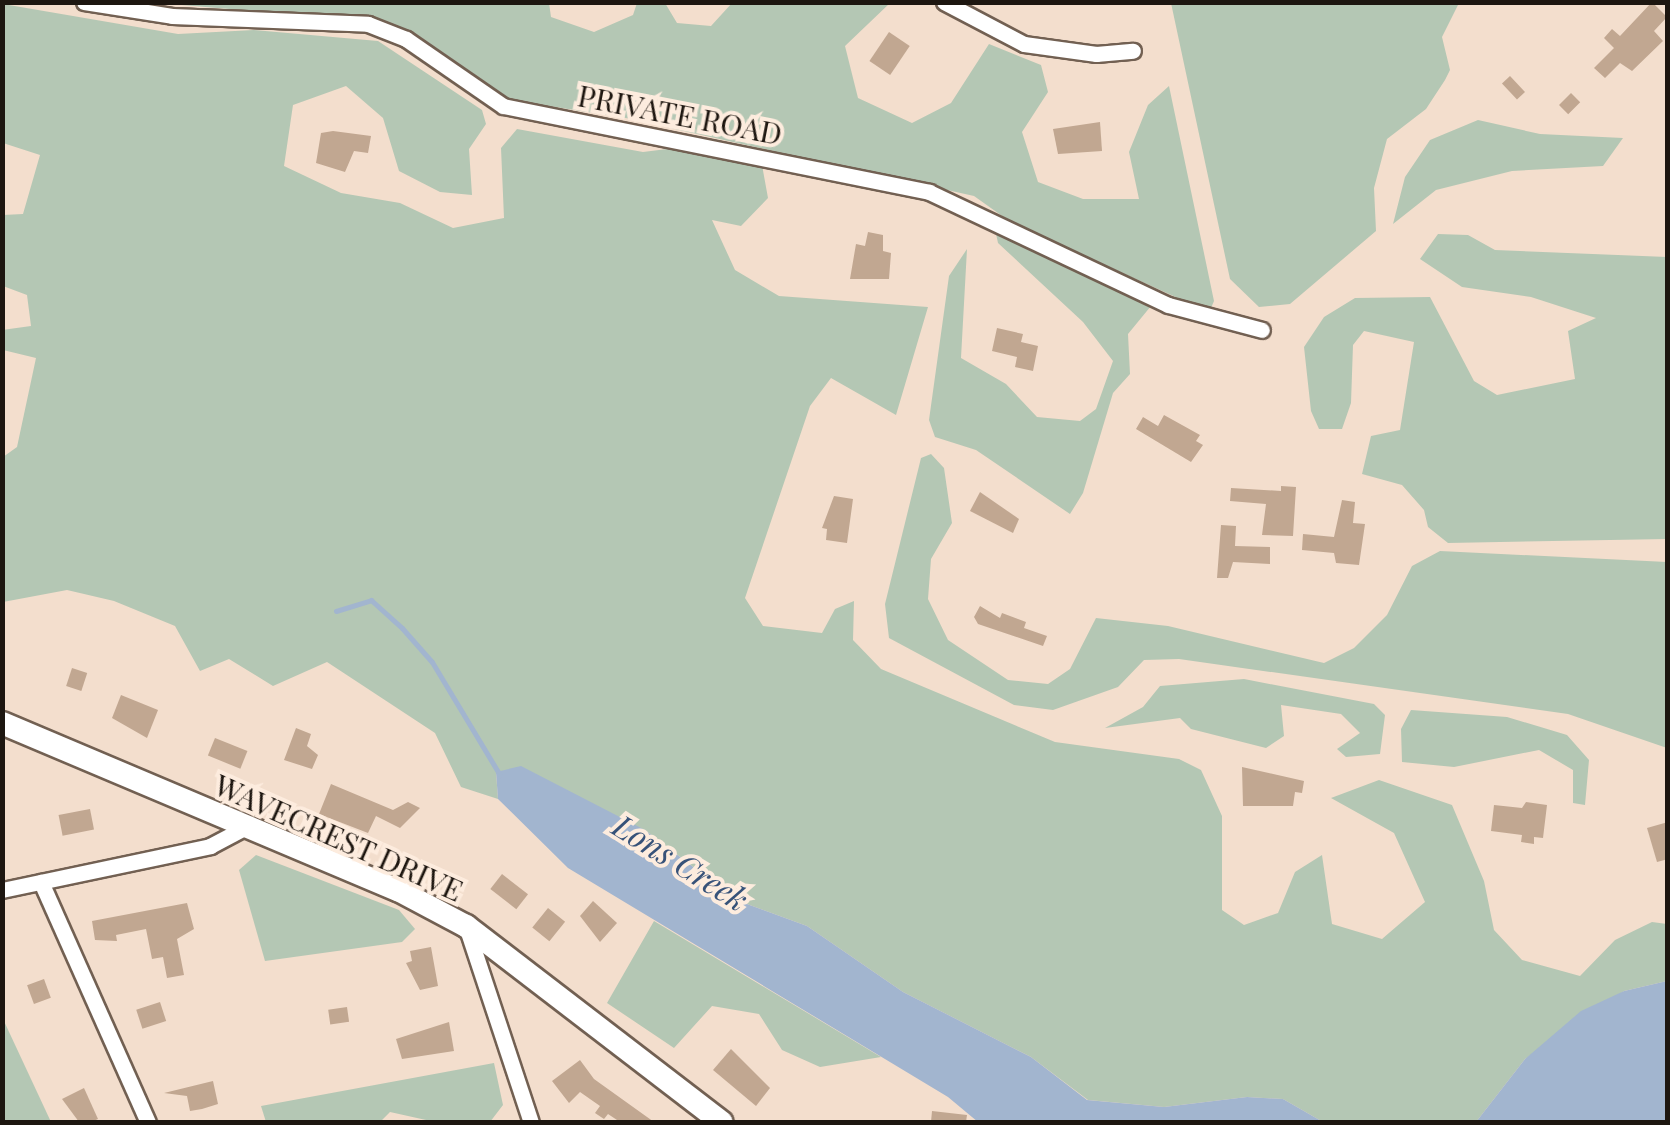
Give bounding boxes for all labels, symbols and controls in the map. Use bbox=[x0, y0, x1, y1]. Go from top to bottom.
street label: PRIVATE ROAD bbox=[575, 77, 785, 151]
street label: WAVECREST DRIVE bbox=[209, 766, 469, 908]
water label: Lons Creek bbox=[607, 806, 755, 918]

